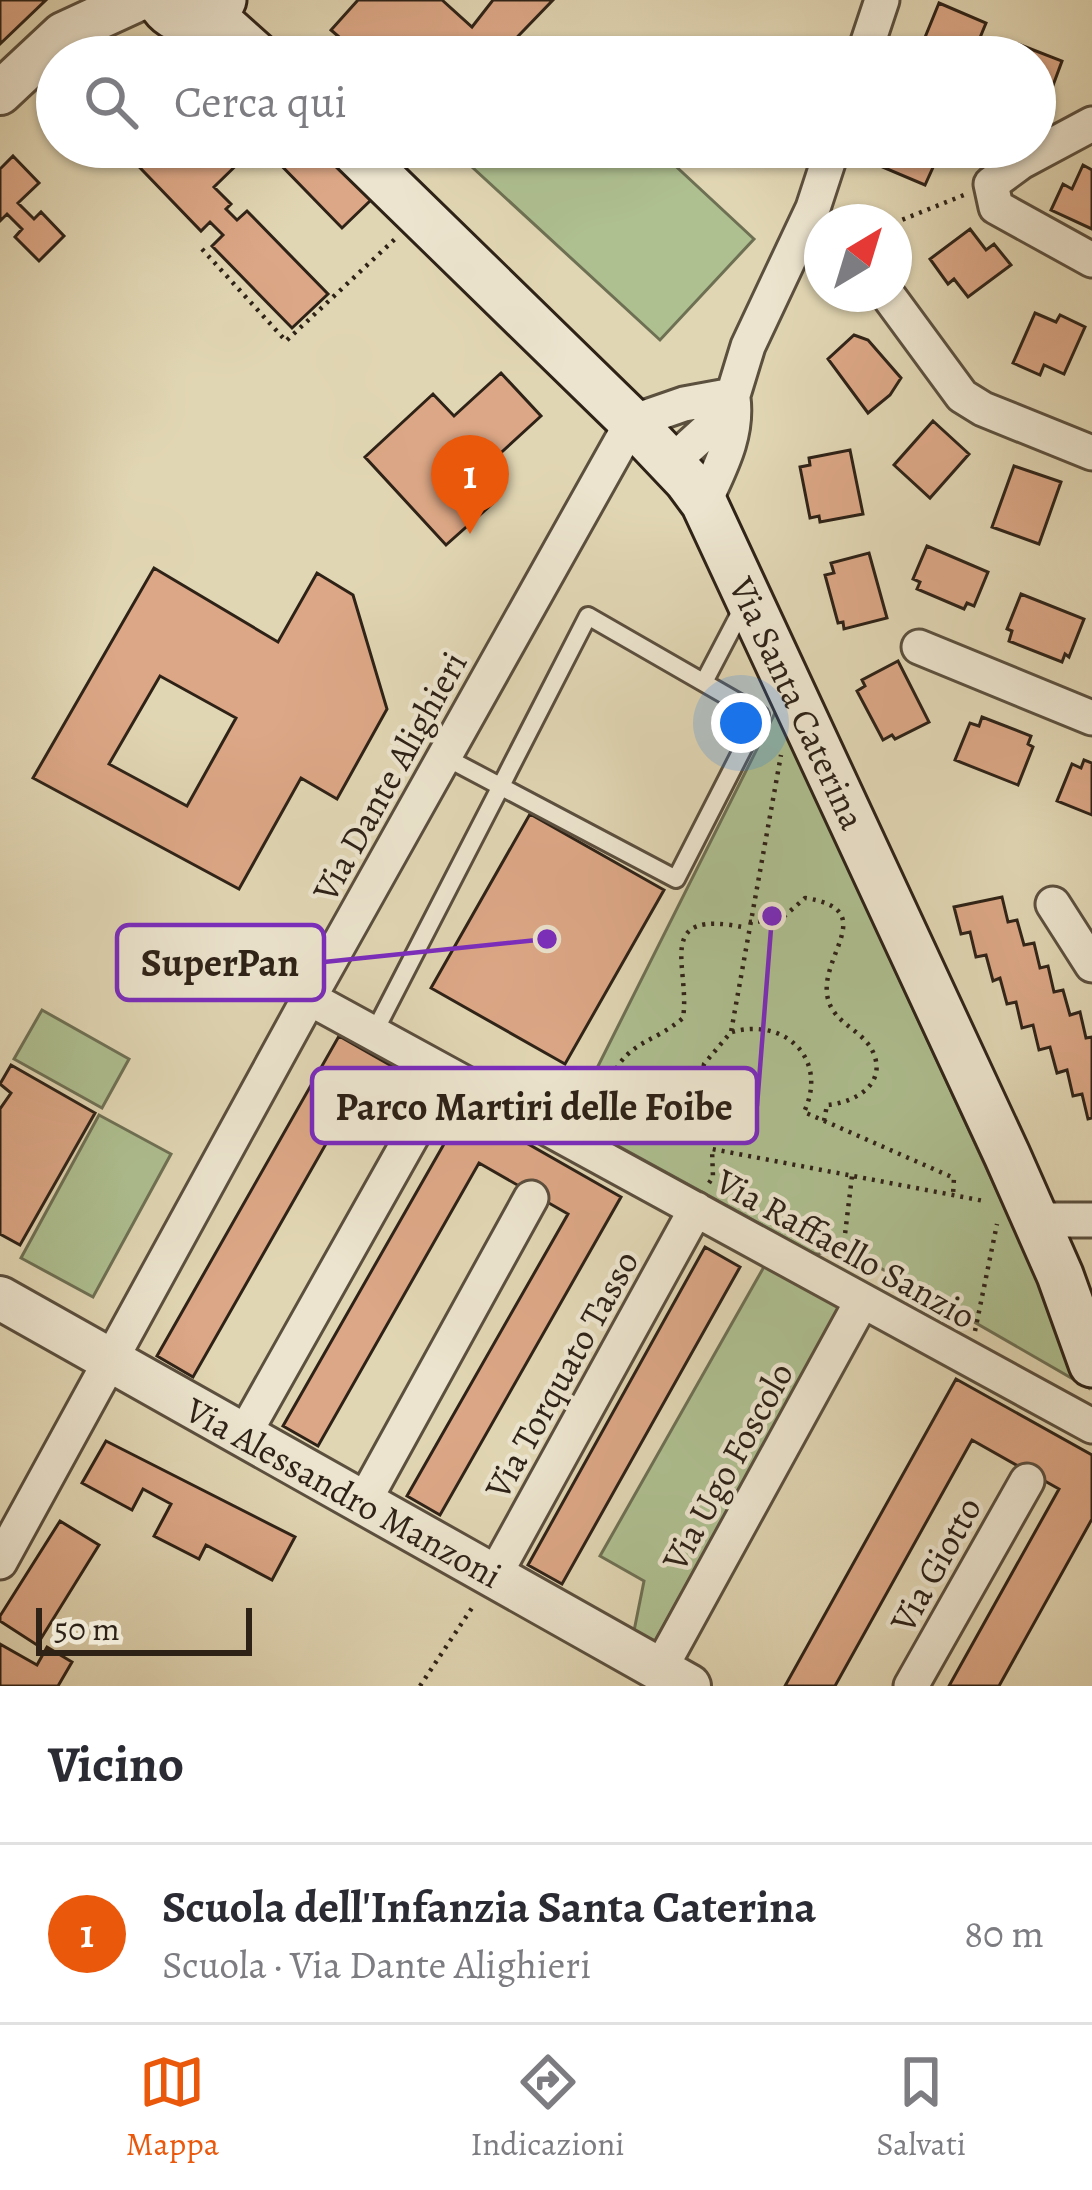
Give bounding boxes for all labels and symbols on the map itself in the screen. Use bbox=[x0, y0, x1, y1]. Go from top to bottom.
north arrow bbox=[804, 204, 912, 312]
pin: 1 bbox=[431, 435, 509, 534]
street label: Via Santa Caterina bbox=[717, 568, 878, 837]
street label: Via Dante Alighieri bbox=[300, 643, 478, 911]
your location bbox=[711, 693, 771, 753]
callout: SuperPan bbox=[117, 925, 324, 1000]
text: SuperPan bbox=[141, 936, 299, 989]
callout: Parco Martiri delle Foibe bbox=[312, 1068, 757, 1143]
text: Parco Martiri delle Foibe bbox=[335, 1080, 733, 1133]
street label: Via Raffaello Sanzio bbox=[706, 1156, 984, 1340]
street label: Via Torquato Tasso bbox=[472, 1241, 650, 1508]
street label: Via Ugo Foscolo bbox=[650, 1353, 805, 1580]
street label: Via Alessandro Manzoni bbox=[176, 1385, 510, 1600]
street label: Via Giotto bbox=[878, 1488, 993, 1642]
scale bar bbox=[36, 1602, 252, 1655]

